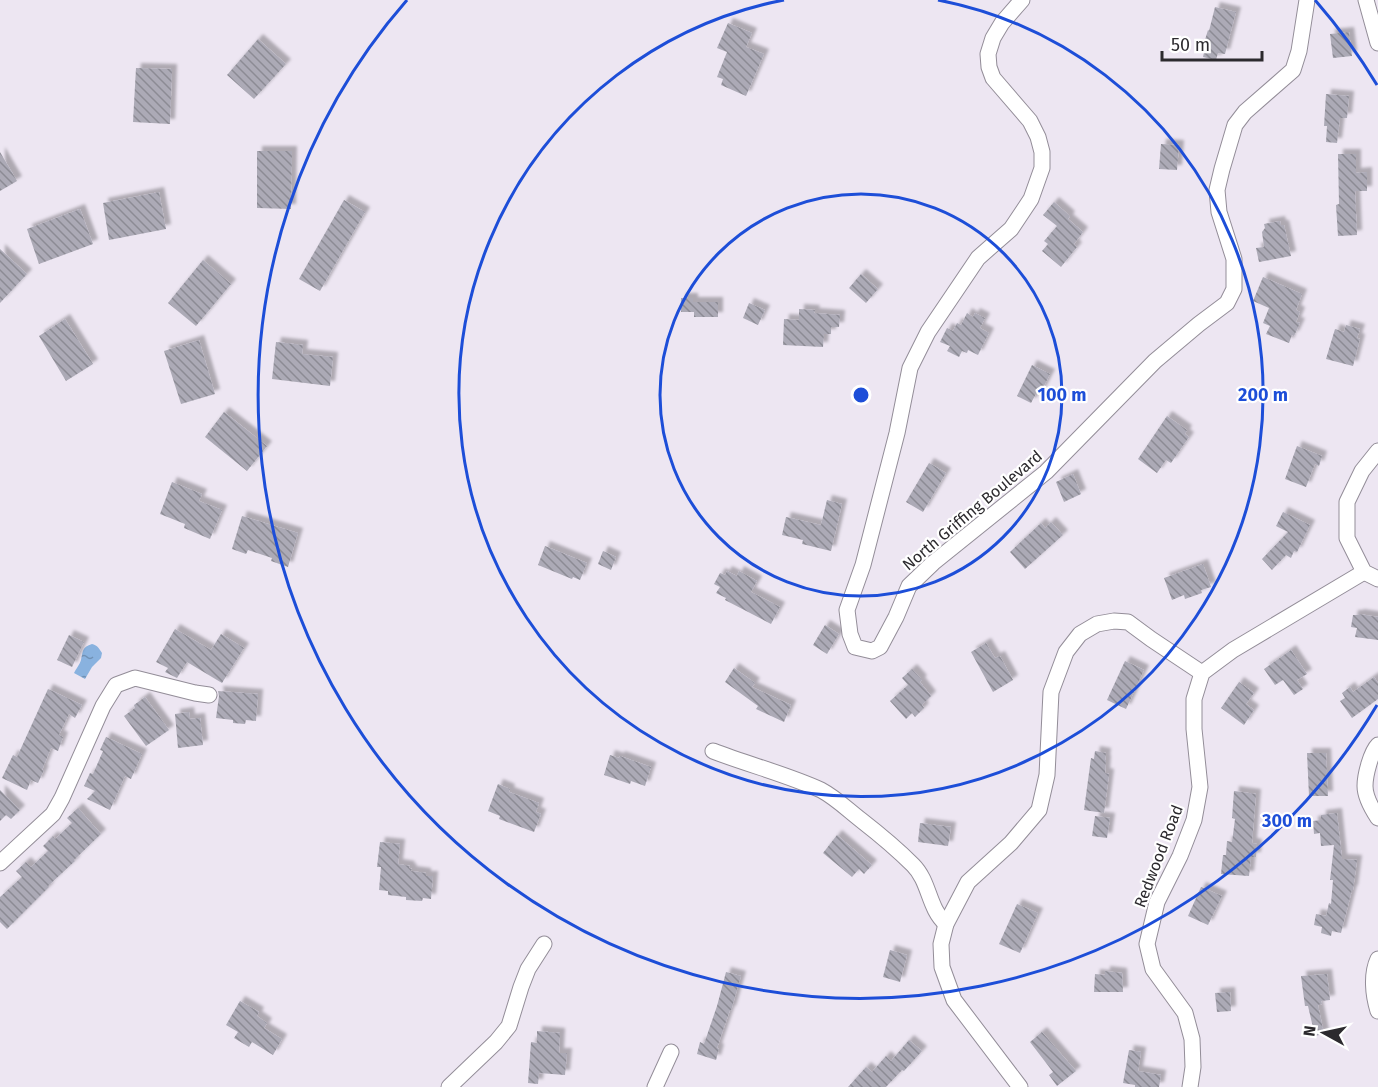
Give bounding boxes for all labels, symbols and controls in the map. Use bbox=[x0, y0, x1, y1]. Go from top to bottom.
scale bar bbox=[1162, 24, 1262, 62]
text: 50 m bbox=[1171, 34, 1210, 56]
text: 100 m bbox=[1038, 384, 1086, 406]
text: 200 m bbox=[1238, 384, 1288, 406]
centre of rings bbox=[851, 385, 871, 405]
street label: North Griffing Boulevard bbox=[899, 446, 1046, 574]
street label: Redwood Road bbox=[1130, 802, 1187, 910]
text: 300 m bbox=[1261, 810, 1312, 832]
north arrow bbox=[1294, 1003, 1354, 1063]
text: N bbox=[1299, 1024, 1320, 1038]

